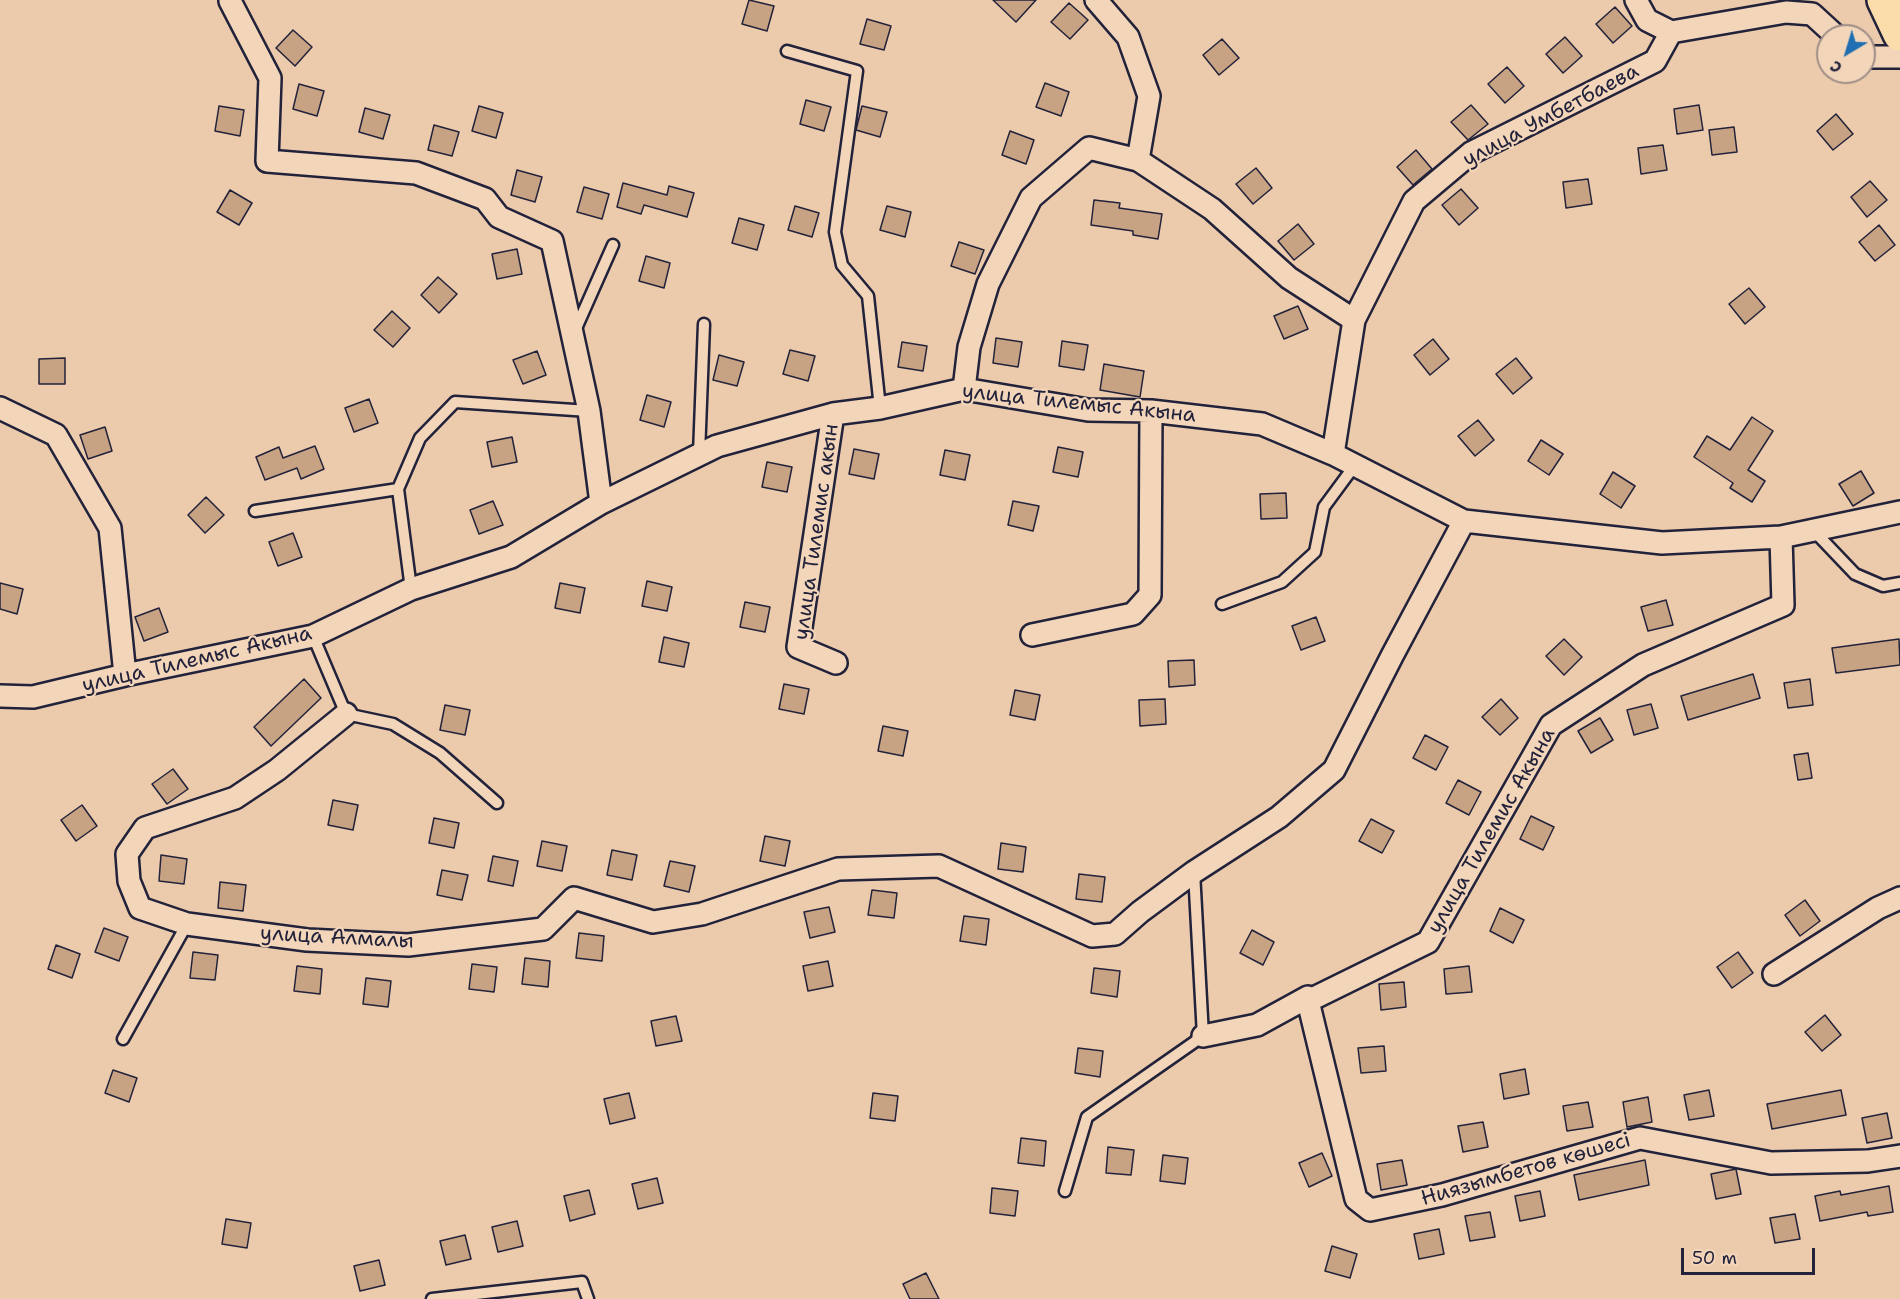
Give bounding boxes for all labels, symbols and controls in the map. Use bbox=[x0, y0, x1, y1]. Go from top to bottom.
north arrow bbox=[1816, 24, 1876, 84]
text: С bbox=[1826, 56, 1846, 78]
street label: улица Умбетбаева bbox=[1459, 59, 1643, 173]
street label: улица Тилемыс Акына bbox=[961, 379, 1197, 429]
street label: улица Тилемис акын bbox=[789, 422, 845, 642]
street label: улица Тилемыс Акына bbox=[80, 621, 314, 699]
street label: улица Тилемис Акына bbox=[1423, 724, 1561, 938]
street label: улица Алмалы bbox=[259, 921, 415, 955]
street label: Ниязымбетов көшесі bbox=[1418, 1128, 1634, 1212]
scale bar bbox=[1684, 1236, 1818, 1274]
text: 50 m bbox=[1692, 1246, 1737, 1270]

